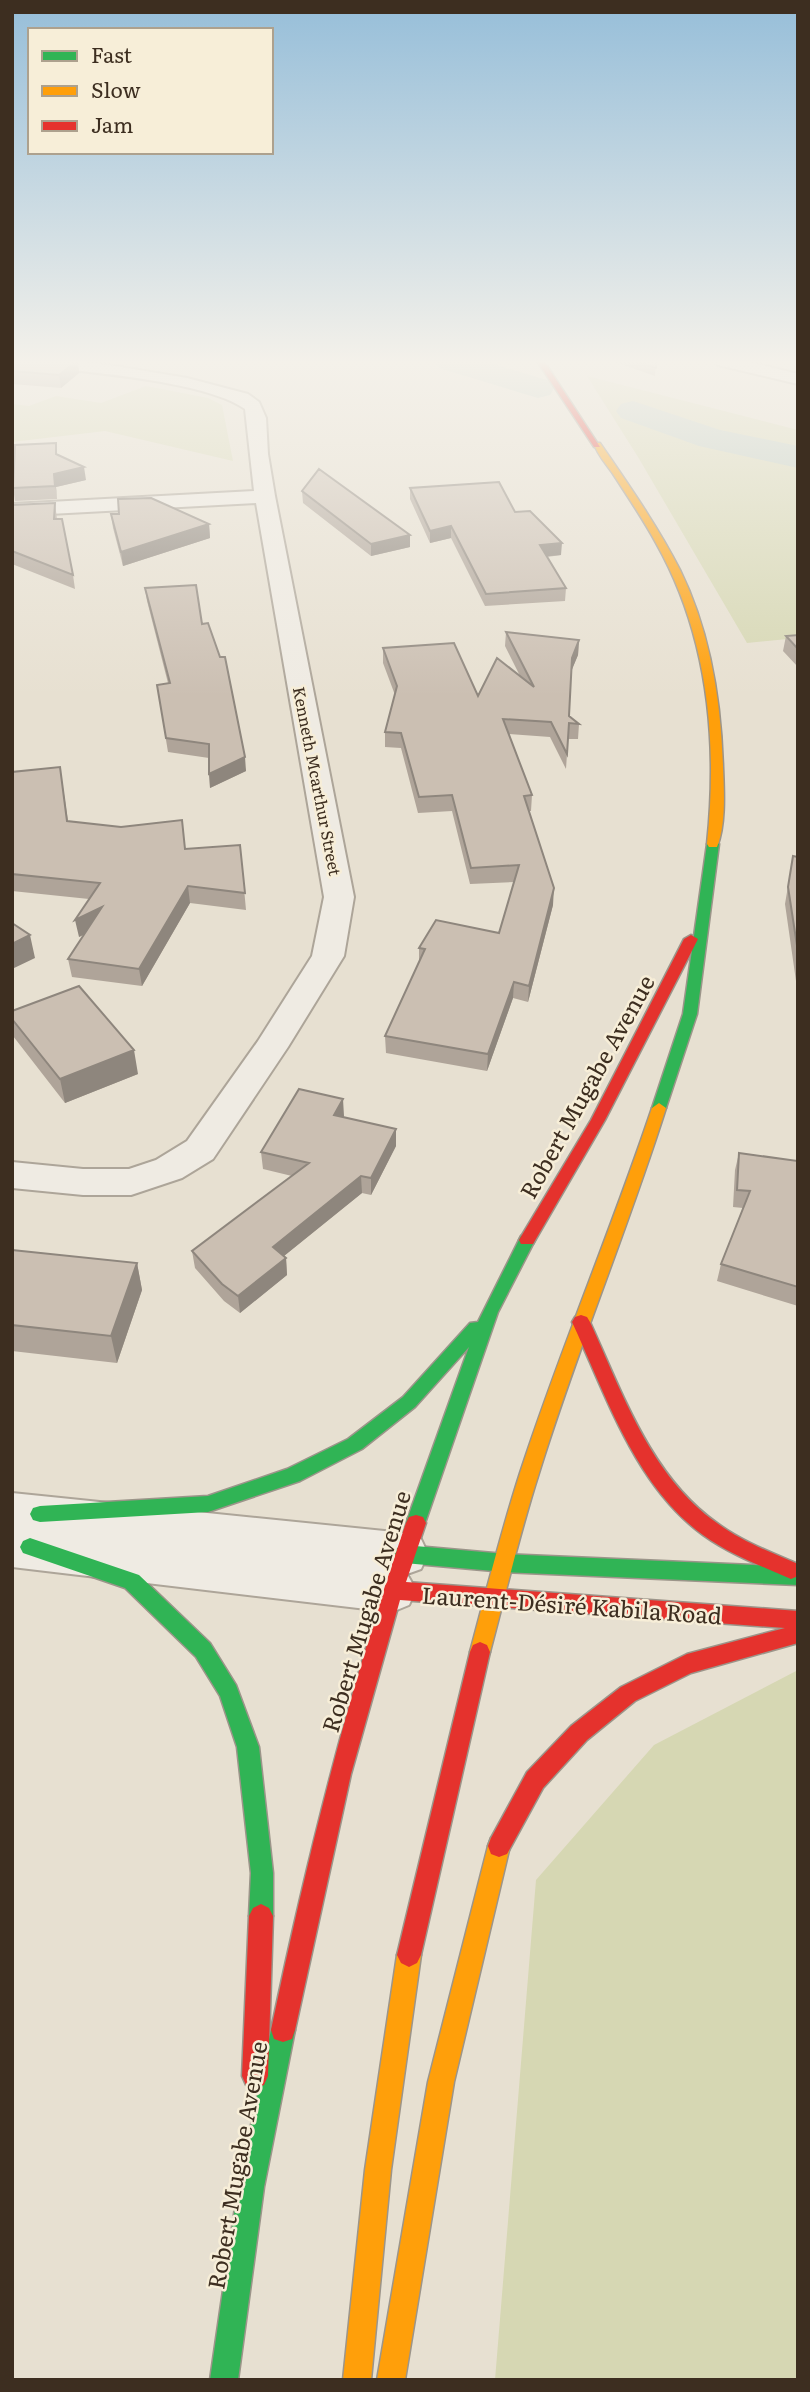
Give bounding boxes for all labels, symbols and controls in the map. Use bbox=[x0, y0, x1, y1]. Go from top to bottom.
legend bbox=[28, 28, 273, 154]
text: Fast bbox=[91, 38, 132, 69]
text: Slow bbox=[91, 73, 141, 104]
text: Jam bbox=[91, 108, 133, 139]
street label: Kenneth Mcarthur Street bbox=[288, 684, 348, 878]
street label: Robert Mugabe Avenue bbox=[510, 968, 662, 1204]
street label: Robert Mugabe Avenue bbox=[312, 1486, 418, 1736]
street label: Laurent-Désiré Kabila Road bbox=[421, 1577, 723, 1631]
street label: Robert Mugabe Avenue bbox=[197, 2038, 275, 2292]

